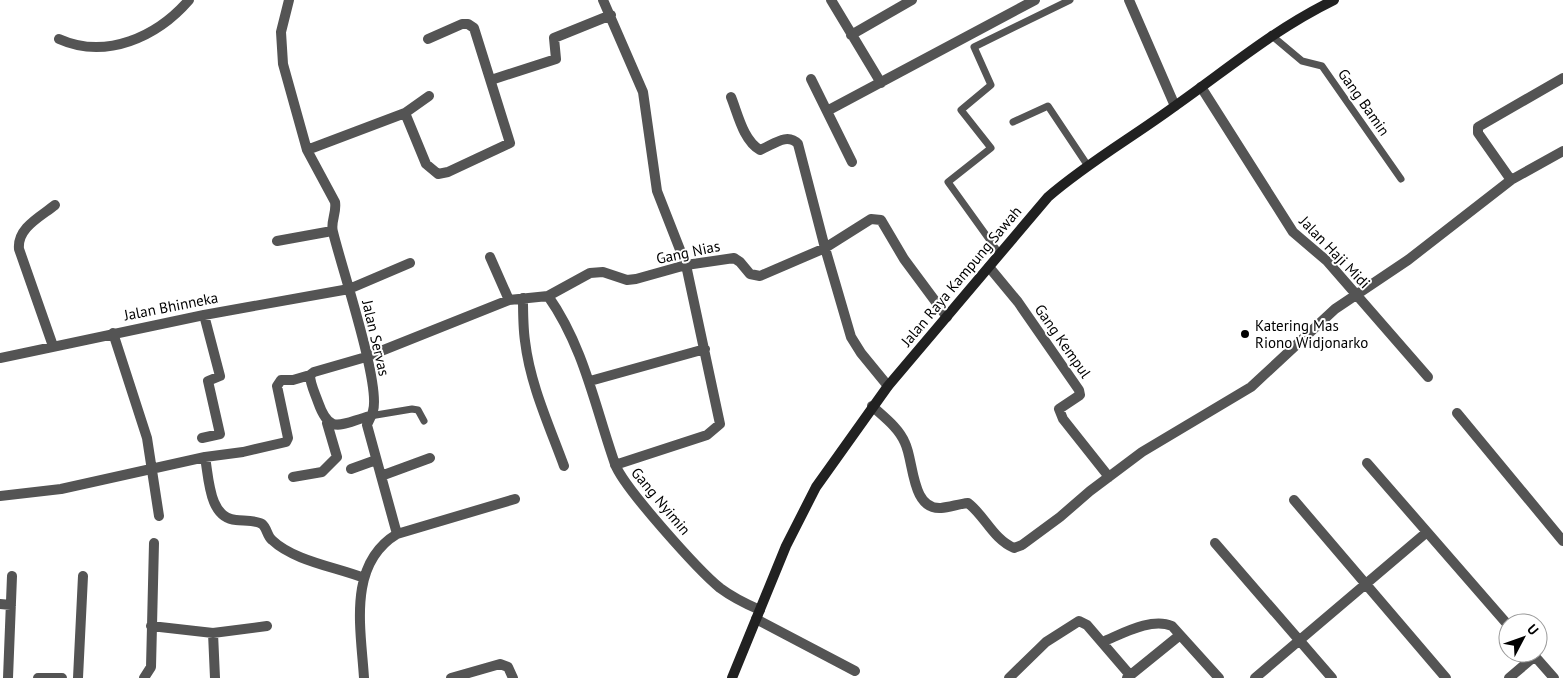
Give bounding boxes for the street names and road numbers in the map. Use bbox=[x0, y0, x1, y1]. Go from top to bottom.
street label: Gang Bamin bbox=[1334, 65, 1394, 139]
street label: Jalan Raya Kampung Sawah bbox=[896, 202, 1025, 351]
street label: Jalan Haji Midi bbox=[1295, 211, 1374, 292]
street label: Gang Nias bbox=[654, 236, 722, 268]
street label: Jalan Bhinneka bbox=[121, 288, 220, 325]
street label: Jalan Servas bbox=[358, 297, 394, 378]
street label: Gang Kempul bbox=[1031, 300, 1096, 382]
street label: Gang Nyimin bbox=[627, 463, 695, 539]

